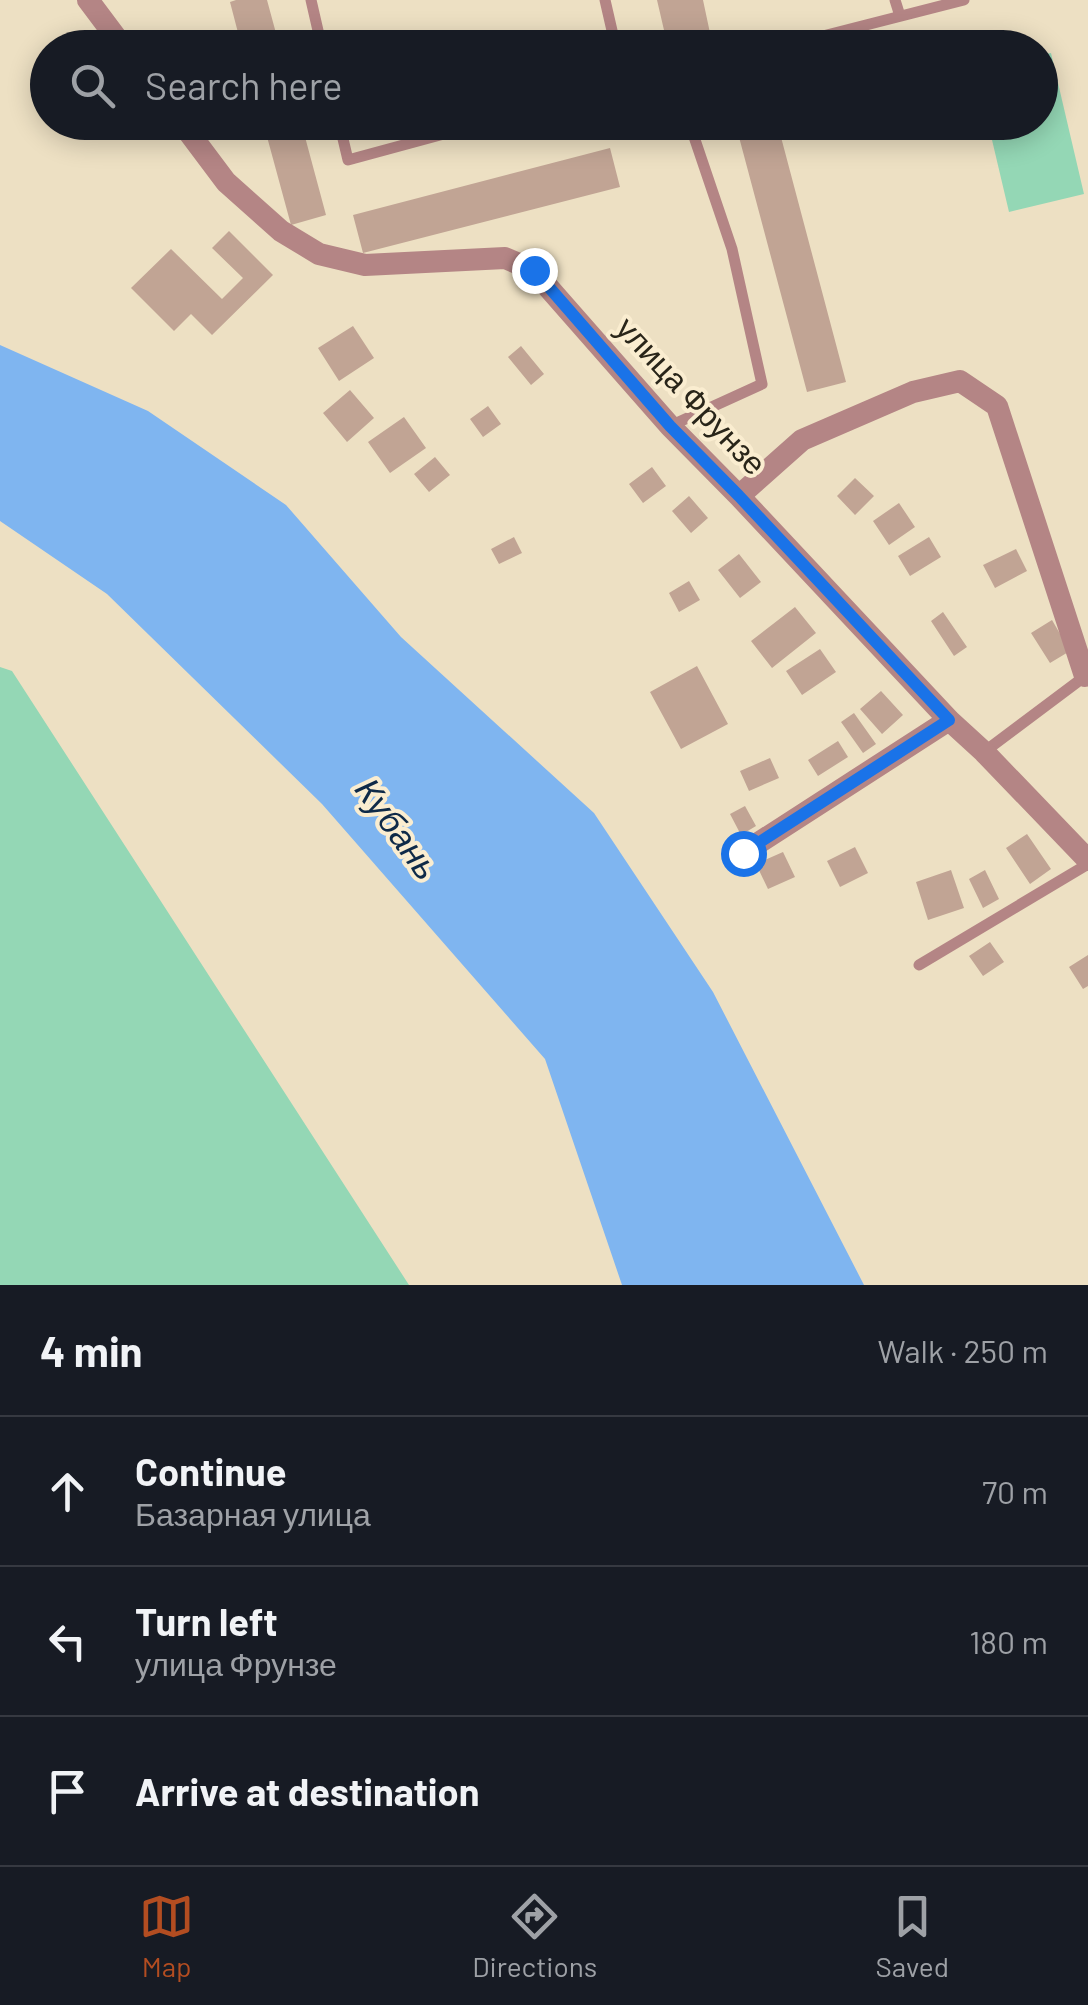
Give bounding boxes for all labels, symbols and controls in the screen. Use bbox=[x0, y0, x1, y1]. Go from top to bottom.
search box bbox=[30, 30, 1058, 140]
icon: search bbox=[65, 58, 120, 113]
text: Search here bbox=[145, 62, 343, 108]
route end bbox=[512, 248, 558, 294]
street label: улица Фрунзе bbox=[609, 308, 775, 482]
water label: Кубань bbox=[348, 769, 450, 887]
route start bbox=[721, 831, 767, 877]
text: 4 min bbox=[40, 1325, 143, 1375]
text: Walk · 250 m bbox=[878, 1331, 1048, 1369]
text: Continue bbox=[135, 1448, 286, 1494]
icon: ahead bbox=[40, 1464, 95, 1519]
text: 70 m bbox=[982, 1472, 1048, 1510]
text: Базарная улица bbox=[135, 1494, 371, 1532]
text: Turn left bbox=[135, 1598, 278, 1644]
icon: left bbox=[40, 1614, 95, 1669]
text: 180 m bbox=[969, 1622, 1048, 1660]
text: улица Фрунзе bbox=[135, 1644, 337, 1682]
icon: arrive bbox=[40, 1764, 95, 1819]
text: Arrive at destination bbox=[135, 1768, 480, 1814]
tab: Map bbox=[139, 1889, 194, 1983]
tab: Directions bbox=[472, 1889, 597, 1983]
tab: Saved bbox=[875, 1889, 949, 1983]

